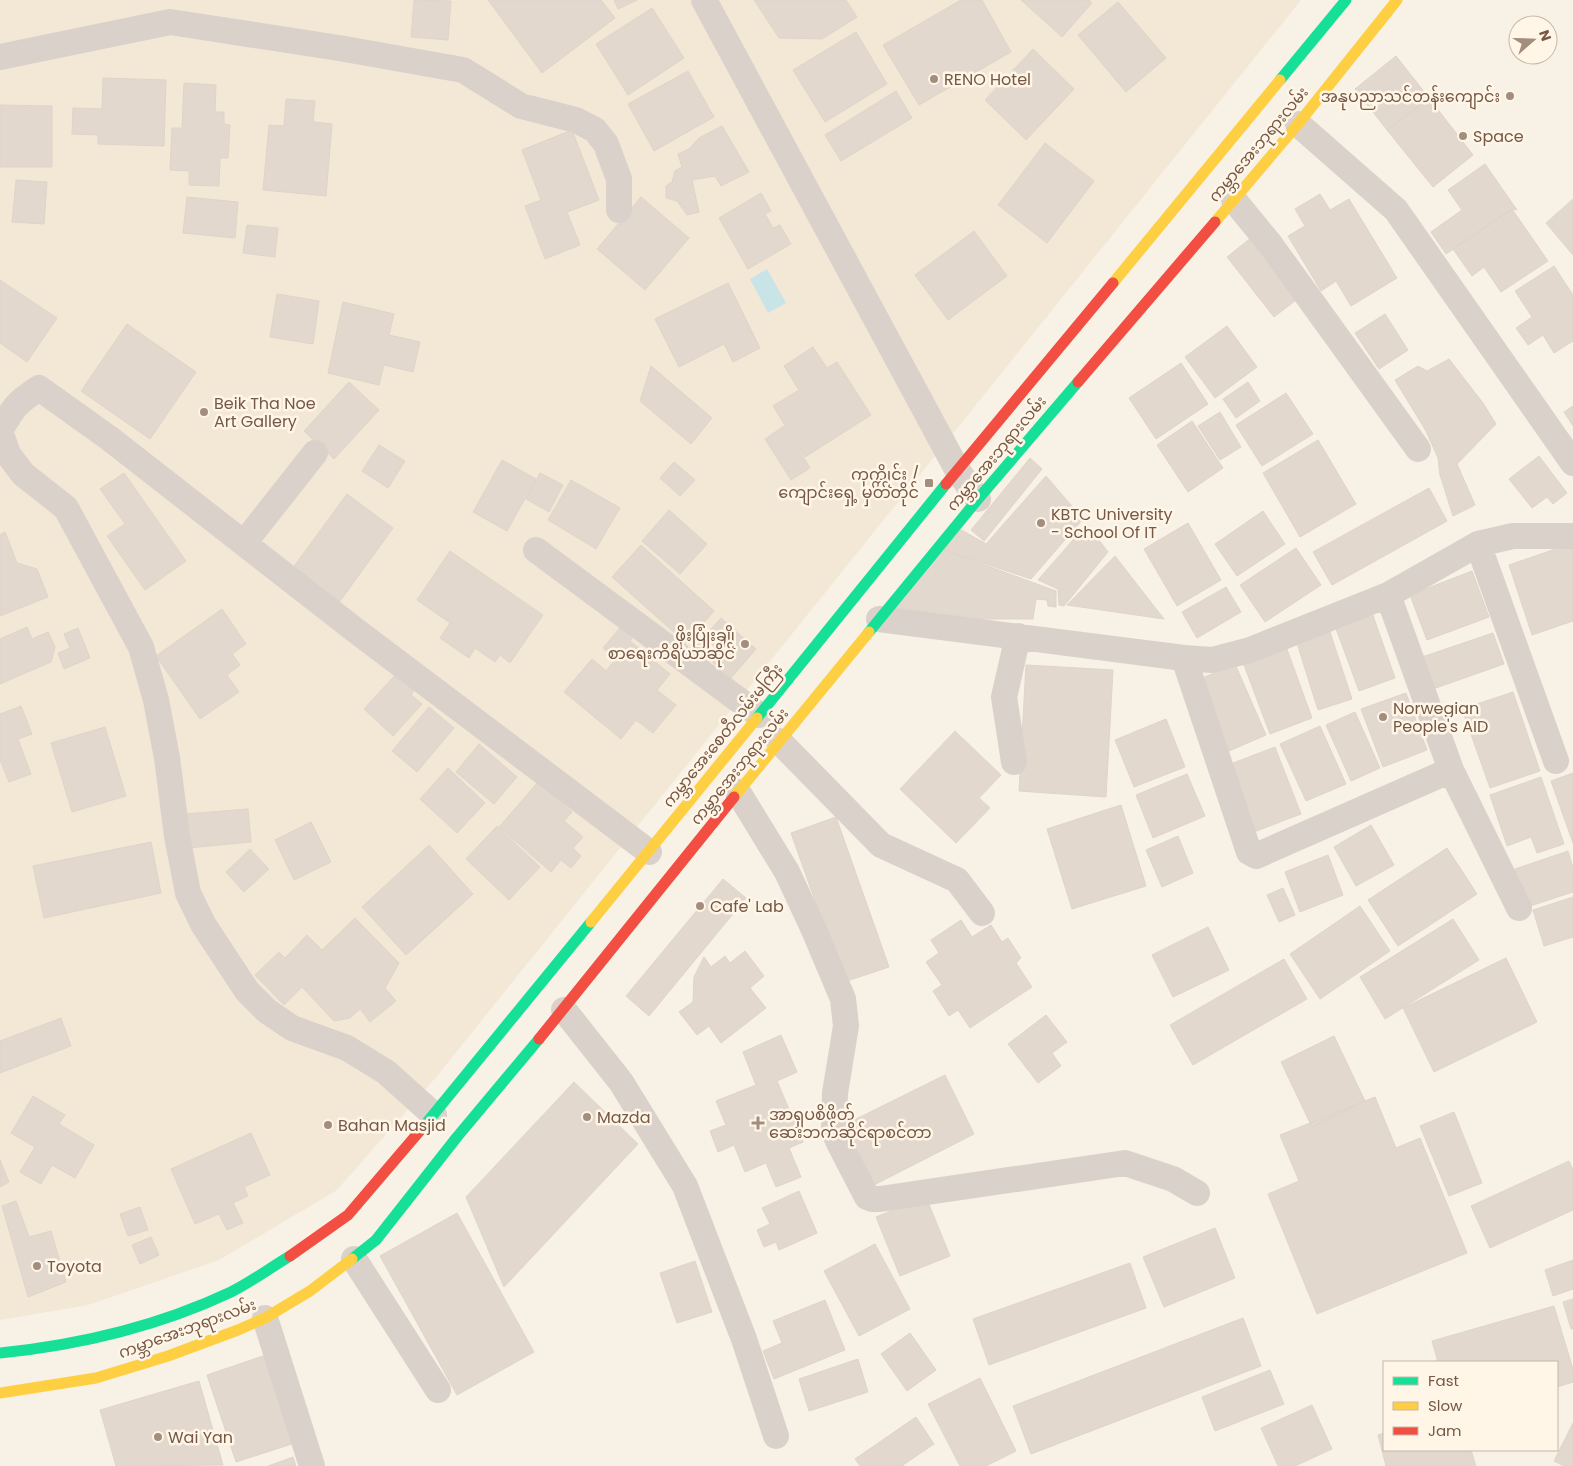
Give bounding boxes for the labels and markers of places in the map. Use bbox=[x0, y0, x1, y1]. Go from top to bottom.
place label: RENO Hotel bbox=[944, 68, 1031, 91]
marker: RENO Hotel bbox=[928, 73, 940, 85]
place label: အနုပညာသင်တန်းကျောင်း bbox=[1321, 85, 1500, 111]
marker: အနုပညာသင်တန်းကျောင်း bbox=[1504, 90, 1516, 102]
place label: Space bbox=[1473, 125, 1524, 148]
marker: Space bbox=[1457, 130, 1469, 142]
place label: Beik Tha Noe Art Gallery bbox=[214, 392, 316, 433]
marker: Beik Tha Noe Art Gallery bbox=[198, 406, 210, 418]
place label: ကုက္ကိုင်း / ကျောင်းရှေ့ မှတ်တိုင် bbox=[778, 463, 919, 507]
marker: ကုက္ကိုင်း / ကျောင်းရှေ့ မှတ်တိုင် bbox=[923, 477, 935, 489]
place label: KBTC University - School Of IT bbox=[1051, 503, 1173, 544]
marker: KBTC University - School Of IT bbox=[1035, 517, 1047, 529]
place label: ဖိုးပြုံးချို စာရေးကိရိယာဆိုင် bbox=[608, 624, 736, 668]
marker: ဖိုးပြုံးချို စာရေးကိရိယာဆိုင် bbox=[739, 638, 751, 650]
place label: Norwegian People's AID bbox=[1393, 697, 1488, 738]
marker: Norwegian People's AID bbox=[1377, 711, 1389, 723]
place label: Cafe' Lab bbox=[710, 895, 784, 918]
marker: Cafe' Lab bbox=[694, 900, 706, 912]
place label: အာရှပစိဖိတ် ဆေးဘက်ဆိုင်ရာစင်တာ bbox=[769, 1103, 932, 1147]
place label: Mazda bbox=[597, 1106, 651, 1129]
marker: Mazda bbox=[581, 1111, 593, 1123]
place label: Bahan Masjid bbox=[338, 1114, 446, 1137]
marker: အာရှပစိဖိတ် ဆေးဘက်ဆိုင်ရာစင်တာ bbox=[751, 1116, 765, 1130]
marker: Bahan Masjid bbox=[322, 1119, 334, 1131]
place label: Toyota bbox=[47, 1255, 102, 1278]
marker: Toyota bbox=[31, 1260, 43, 1272]
place label: Wai Yan bbox=[168, 1426, 233, 1449]
marker: Wai Yan bbox=[152, 1431, 164, 1443]

